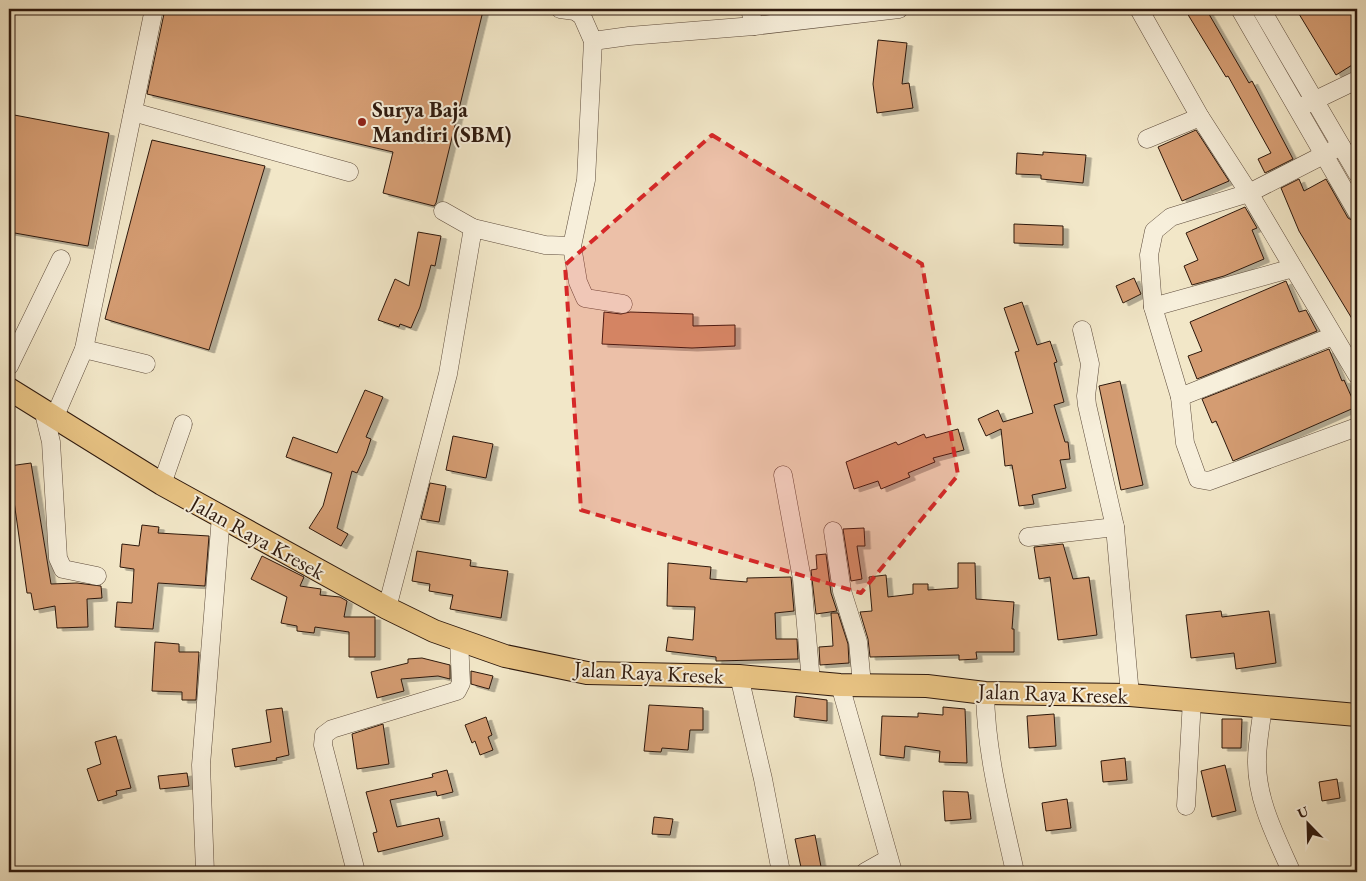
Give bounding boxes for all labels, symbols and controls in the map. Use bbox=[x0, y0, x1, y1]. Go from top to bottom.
place label: Surya Baja Mandiri (SBM) bbox=[372, 95, 511, 149]
marker: Surya Baja Mandiri (SBM) bbox=[356, 116, 368, 128]
street label: Jalan Raya Kresek bbox=[183, 487, 331, 587]
street label: Jalan Raya Kresek bbox=[571, 654, 725, 691]
street label: Jalan Raya Kresek bbox=[976, 676, 1129, 711]
north arrow bbox=[1284, 798, 1334, 848]
text: U bbox=[1295, 801, 1312, 822]

